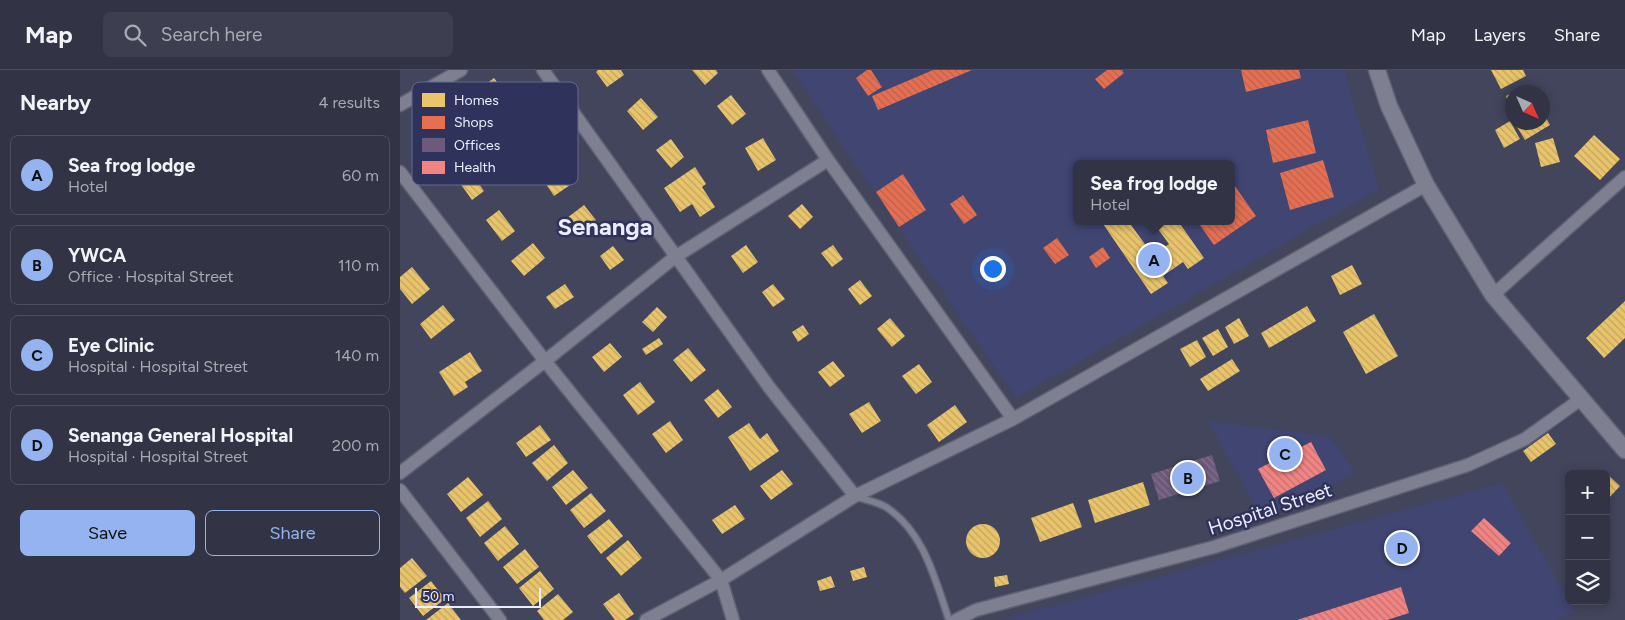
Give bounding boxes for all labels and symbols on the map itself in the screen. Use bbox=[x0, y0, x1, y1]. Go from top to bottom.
legend bbox=[412, 82, 578, 185]
north arrow bbox=[1505, 85, 1550, 130]
text: Homes bbox=[454, 92, 499, 109]
text: Shops bbox=[454, 114, 493, 131]
text: Offices bbox=[454, 137, 500, 154]
text: Health bbox=[454, 159, 496, 176]
district label: Senanga bbox=[557, 212, 653, 241]
pin: A bbox=[1138, 241, 1170, 279]
your location bbox=[980, 256, 1006, 282]
pin: C bbox=[1269, 435, 1301, 473]
pin: B bbox=[1172, 459, 1204, 497]
street label: Hospital Street bbox=[1205, 478, 1335, 540]
pin: D bbox=[1386, 529, 1418, 567]
scale bar bbox=[415, 585, 541, 608]

